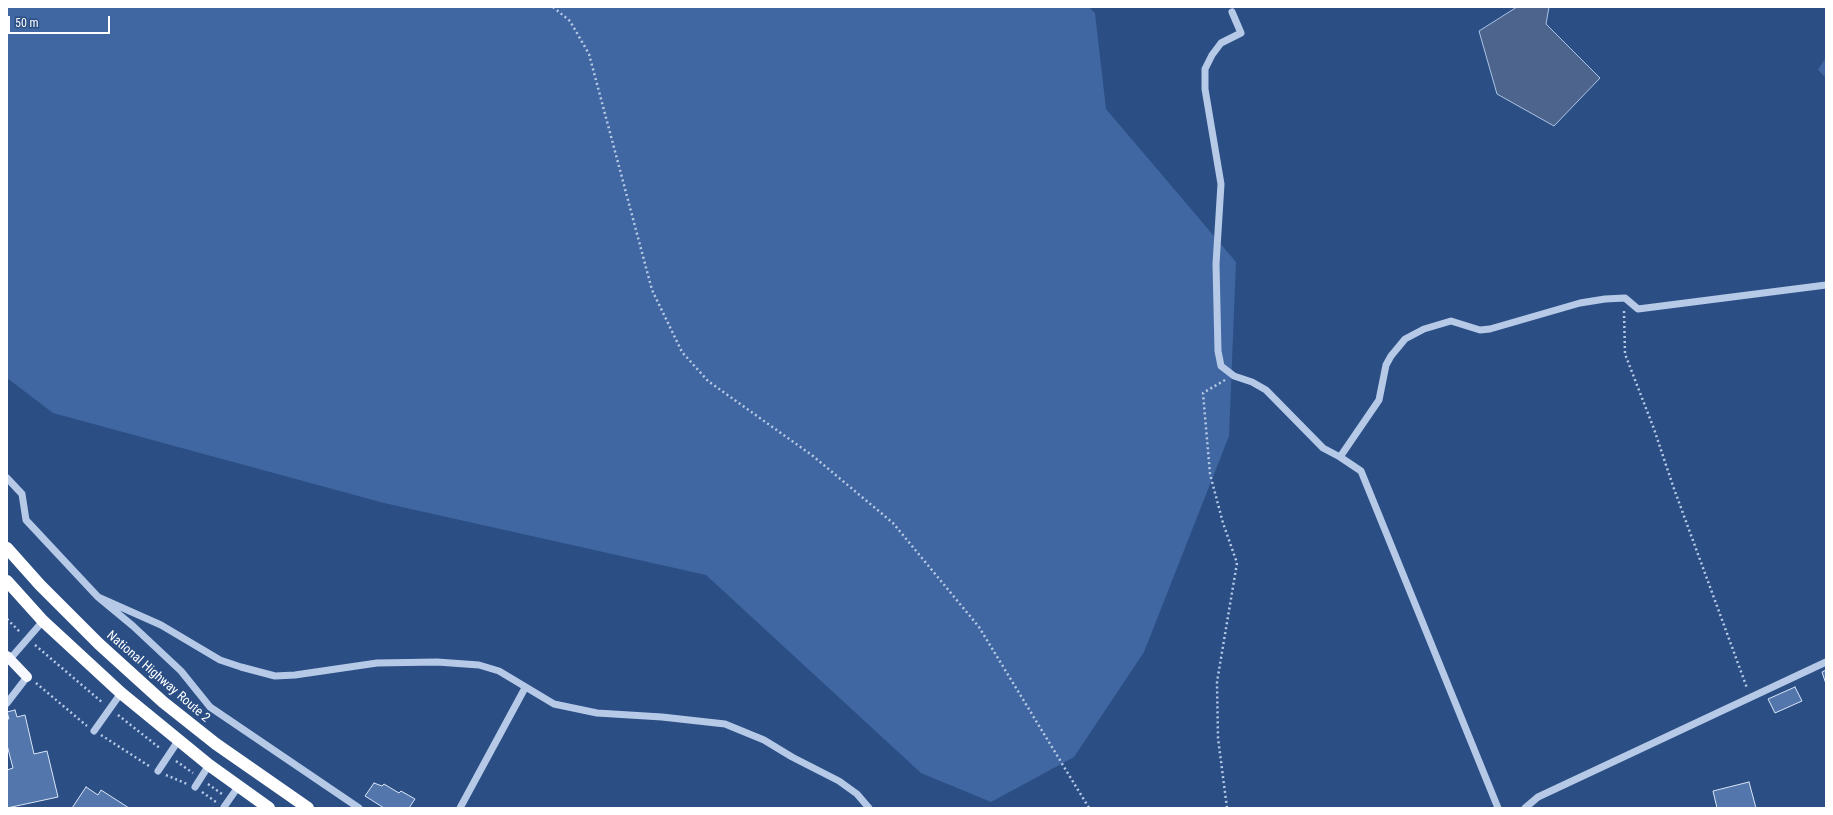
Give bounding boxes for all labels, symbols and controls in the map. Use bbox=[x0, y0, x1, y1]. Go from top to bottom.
scale bar bbox=[10, 8, 112, 34]
text: 50 m bbox=[15, 16, 39, 30]
street label: National Highway Route 2 bbox=[103, 628, 213, 726]

